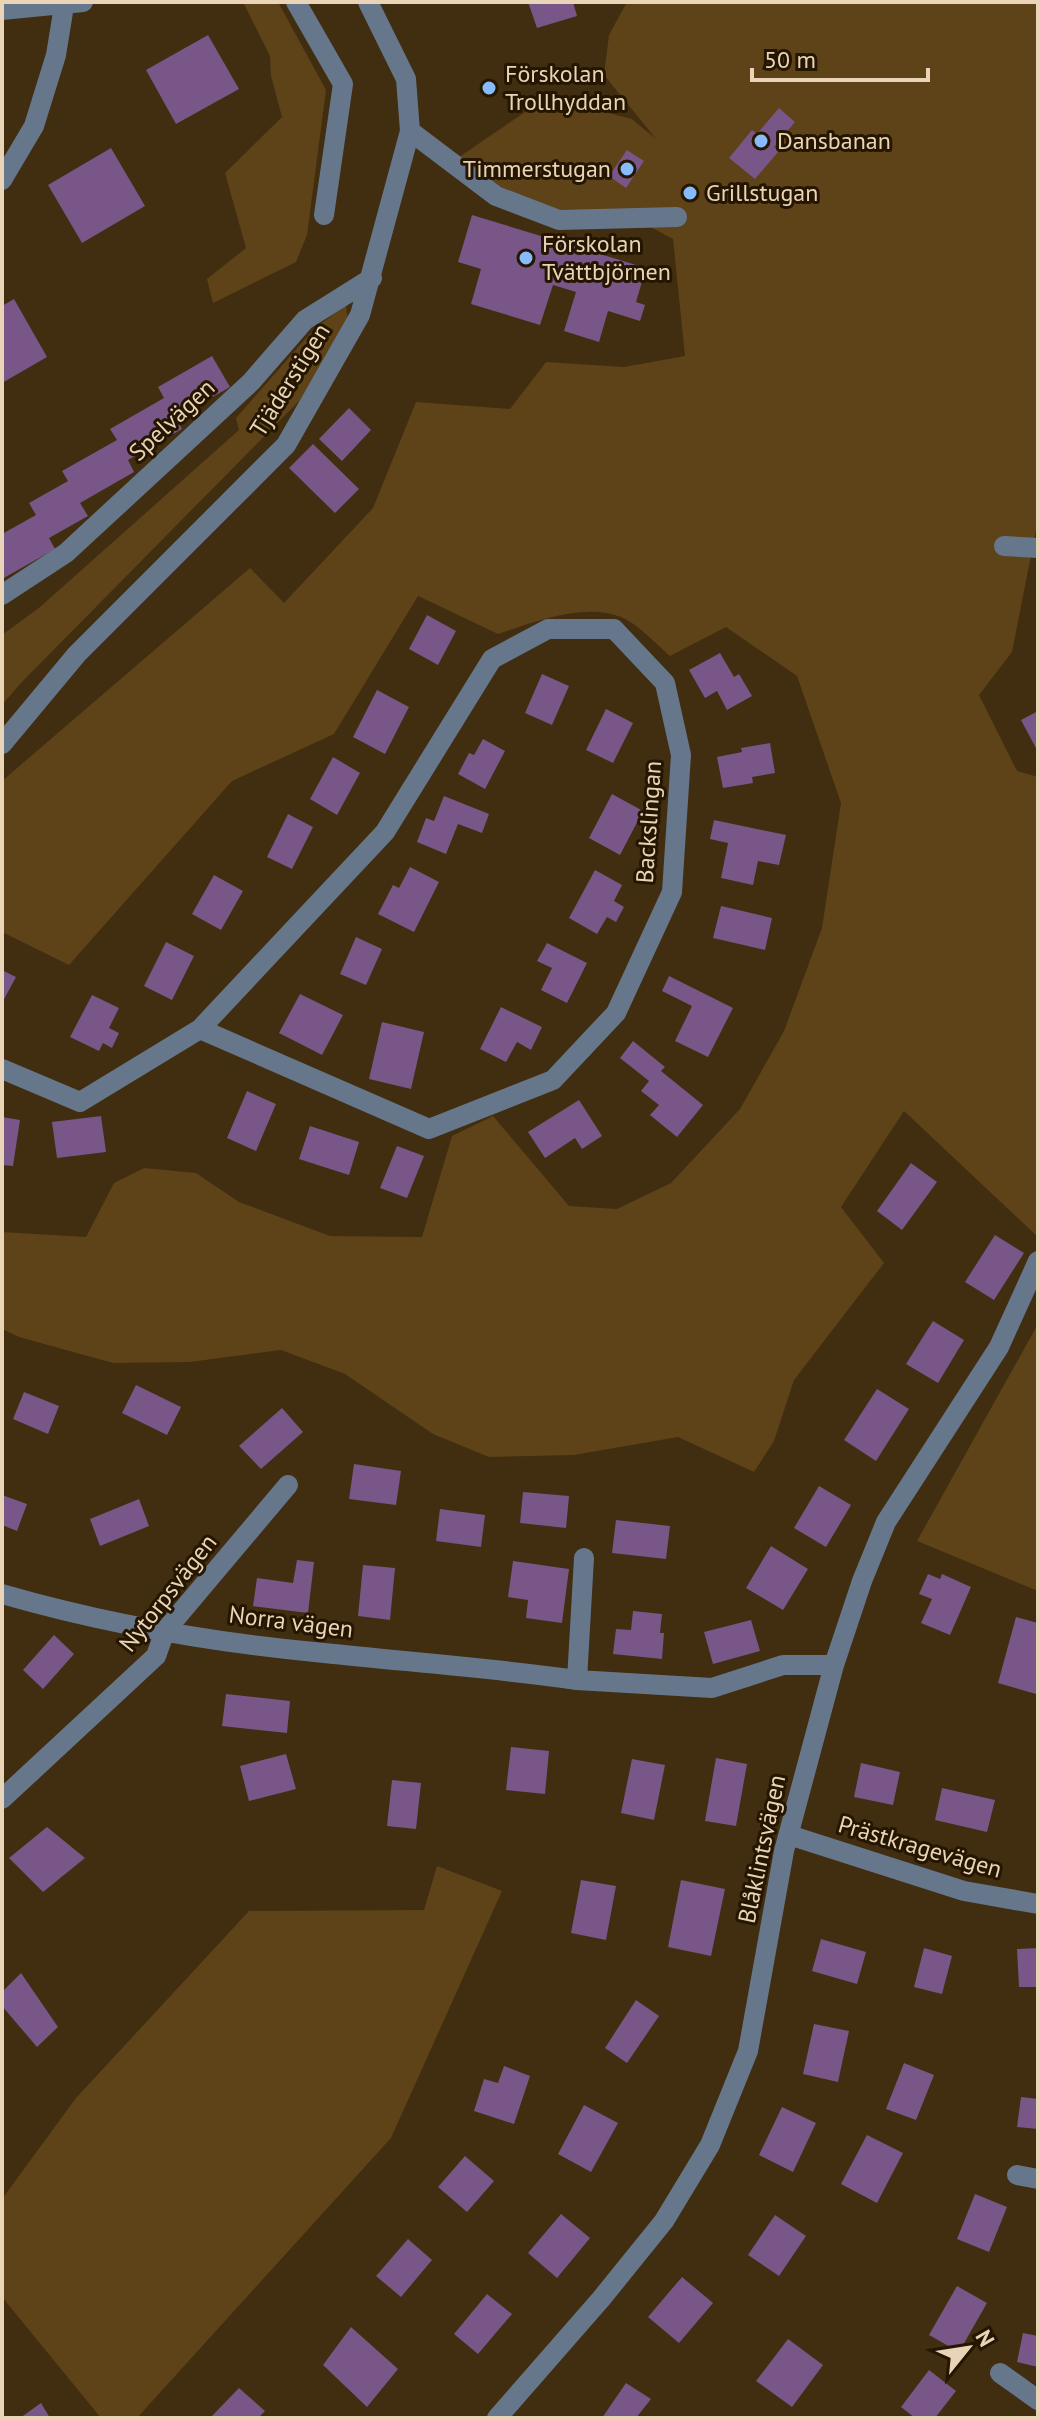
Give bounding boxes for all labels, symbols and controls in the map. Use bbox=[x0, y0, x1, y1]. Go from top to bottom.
scale bar bbox=[752, 32, 928, 82]
text: 50 m bbox=[764, 44, 816, 75]
place label: Förskolan Trollhyddan bbox=[505, 58, 626, 117]
marker: Förskolan Trollhyddan bbox=[480, 79, 498, 97]
place label: Dansbanan bbox=[777, 125, 891, 156]
marker: Dansbanan bbox=[752, 132, 770, 150]
place label: Timmerstugan bbox=[463, 153, 611, 184]
marker: Timmerstugan bbox=[618, 160, 636, 178]
place label: Grillstugan bbox=[706, 177, 818, 208]
marker: Grillstugan bbox=[681, 184, 699, 202]
place label: Förskolan Tvättbjörnen bbox=[542, 228, 671, 287]
marker: Förskolan Tvättbjörnen bbox=[517, 249, 535, 267]
street label: Tjäderstigen bbox=[243, 317, 337, 442]
street label: Spelvägen bbox=[122, 372, 221, 467]
street label: Backslingan bbox=[629, 760, 668, 884]
street label: Nytorpsvägen bbox=[112, 1528, 223, 1658]
street label: Norra vägen bbox=[227, 1599, 355, 1645]
street label: Blåklintsvägen bbox=[731, 1772, 792, 1926]
street label: Prästkragevägen bbox=[835, 1808, 1005, 1885]
north arrow bbox=[928, 2308, 1008, 2388]
text: N bbox=[970, 2325, 1001, 2351]

